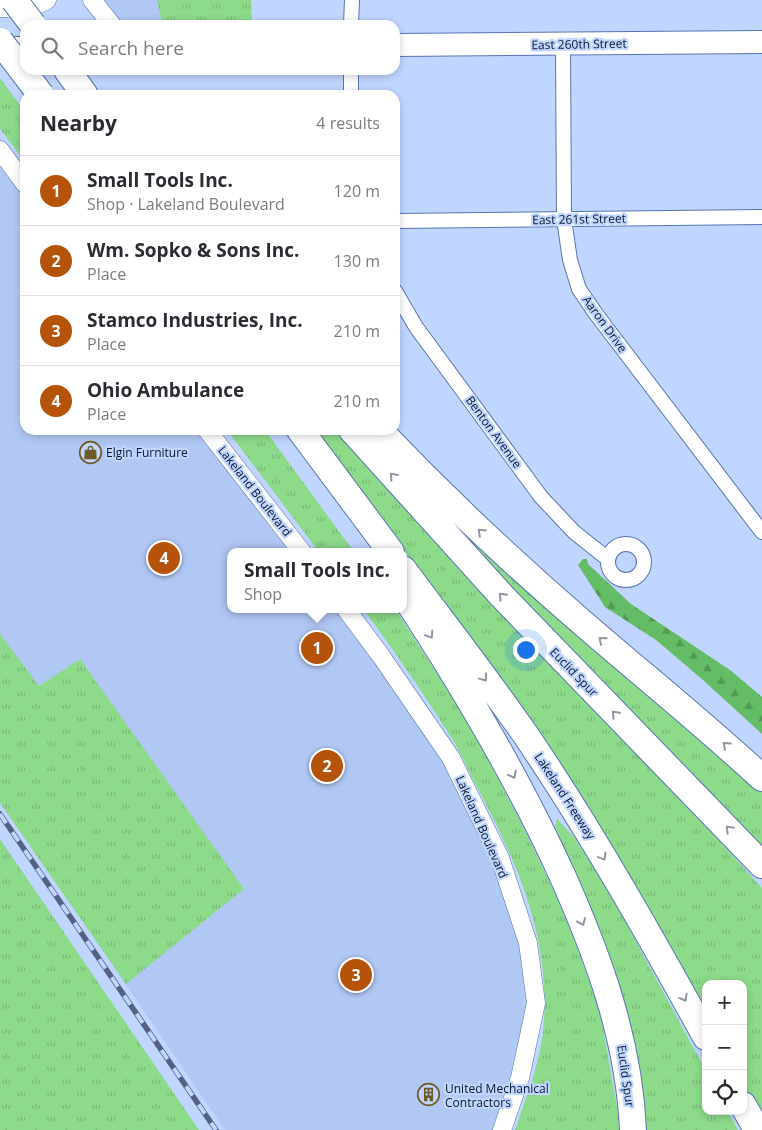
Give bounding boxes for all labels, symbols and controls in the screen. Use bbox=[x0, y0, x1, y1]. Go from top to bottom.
search box bbox=[20, 20, 400, 75]
icon: search bbox=[38, 34, 66, 62]
text: Search here bbox=[78, 35, 184, 61]
street label: East 260th Street bbox=[531, 35, 627, 53]
text: Nearby bbox=[40, 109, 117, 137]
text: 4 results bbox=[316, 112, 380, 134]
text: Small Tools Inc. bbox=[87, 167, 233, 193]
text: 1 bbox=[51, 180, 61, 202]
text: 120 m bbox=[334, 180, 380, 202]
text: Shop · Lakeland Boulevard bbox=[87, 193, 285, 215]
street label: East 261st Street bbox=[532, 210, 626, 228]
text: Wm. Sopko & Sons Inc. bbox=[87, 237, 299, 263]
text: 2 bbox=[51, 250, 61, 272]
text: 130 m bbox=[334, 250, 380, 272]
text: Place bbox=[87, 263, 126, 285]
street label: Aaron Drive bbox=[579, 292, 631, 356]
text: Stamco Industries, Inc. bbox=[87, 307, 303, 333]
text: 3 bbox=[51, 320, 61, 342]
text: 210 m bbox=[334, 320, 380, 342]
text: Place bbox=[87, 333, 126, 355]
text: Ohio Ambulance bbox=[87, 377, 244, 403]
text: 4 bbox=[51, 390, 61, 412]
text: 210 m bbox=[334, 390, 380, 412]
street label: Benton Avenue bbox=[462, 392, 526, 472]
text: Place bbox=[87, 403, 126, 425]
shop icon: Elgin Furniture bbox=[78, 440, 102, 464]
street label: Lakeland Boulevard bbox=[214, 442, 296, 540]
place label: Elgin Furniture bbox=[106, 444, 188, 461]
one-way arrow bbox=[390, 473, 399, 482]
one-way arrow bbox=[478, 529, 487, 538]
pin: 4 bbox=[148, 539, 180, 577]
popup bbox=[227, 548, 407, 613]
text: Small Tools Inc. bbox=[244, 557, 390, 583]
text: Shop bbox=[244, 583, 282, 605]
one-way arrow bbox=[499, 593, 508, 602]
pin: 1 bbox=[301, 629, 333, 667]
one-way arrow bbox=[423, 630, 433, 639]
one-way arrow bbox=[599, 636, 608, 645]
your location bbox=[513, 637, 539, 663]
street label: Euclid Spur bbox=[546, 644, 602, 700]
one-way arrow bbox=[479, 672, 487, 681]
one-way arrow bbox=[612, 711, 621, 720]
one-way arrow bbox=[723, 742, 732, 751]
pin: 2 bbox=[311, 747, 343, 785]
street label: Lakeland Freeway bbox=[531, 749, 600, 843]
one-way arrow bbox=[507, 770, 517, 779]
street label: Lakeland Boulevard bbox=[452, 773, 512, 881]
one-way arrow bbox=[726, 826, 735, 835]
one-way arrow bbox=[597, 852, 607, 861]
one-way arrow bbox=[576, 917, 586, 926]
pin: 3 bbox=[340, 956, 372, 994]
map controls bbox=[702, 980, 747, 1115]
button: + bbox=[702, 980, 747, 1025]
one-way arrow bbox=[678, 993, 688, 1002]
button: − bbox=[702, 1025, 747, 1070]
street label: Euclid Spur bbox=[613, 1044, 639, 1108]
button: locate bbox=[702, 1070, 747, 1115]
place label: United Mechanical Contractors bbox=[445, 1080, 549, 1111]
building icon: United Mechanical Contractors bbox=[417, 1083, 441, 1107]

